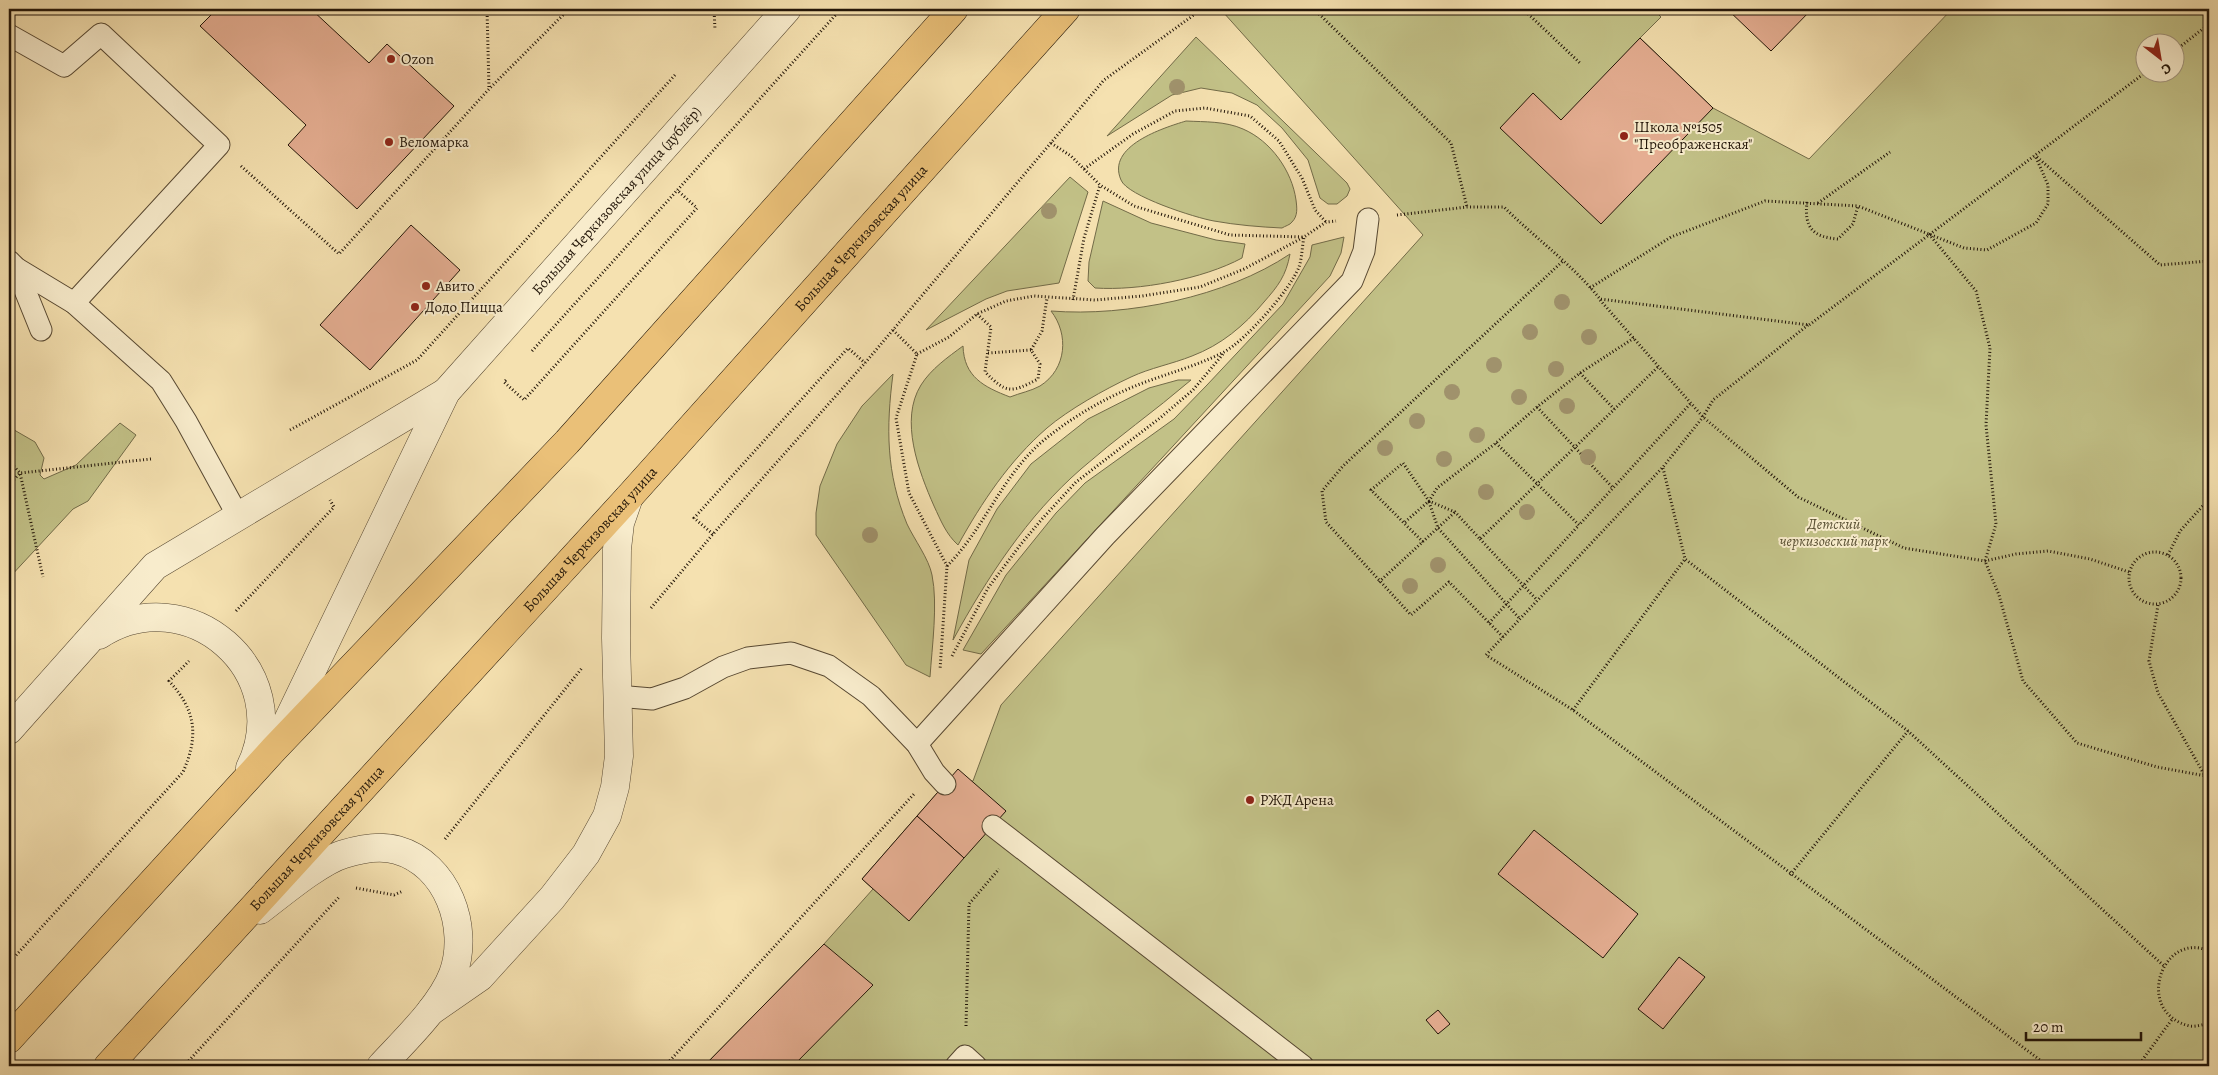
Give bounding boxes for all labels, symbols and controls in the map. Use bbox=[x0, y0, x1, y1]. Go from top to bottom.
north arrow bbox=[2136, 32, 2186, 82]
place label: Ozon bbox=[401, 49, 434, 69]
marker: Ozon bbox=[385, 53, 397, 65]
text: С bbox=[2158, 58, 2175, 79]
street label: Большая Черкизовская улица (дублёр) bbox=[527, 102, 706, 299]
place label: Школа №1505 "Преображенская" bbox=[1634, 117, 1753, 154]
marker: Школа №1505 "Преображенская" bbox=[1618, 130, 1630, 142]
place label: Веломарка bbox=[399, 132, 469, 152]
marker: Веломарка bbox=[383, 136, 395, 148]
street label: Большая Черкизовская улица bbox=[790, 160, 932, 316]
place label: Авито bbox=[435, 276, 475, 296]
marker: Авито bbox=[420, 280, 432, 292]
place label: Додо Пицца bbox=[425, 297, 503, 317]
marker: Додо Пицца bbox=[409, 301, 421, 313]
street label: Большая Черкизовская улица bbox=[518, 462, 662, 616]
park label: Детский черкизовский парк bbox=[1780, 514, 1889, 551]
street label: Большая Черкизовская улица bbox=[245, 761, 388, 915]
place label: РЖД Арена bbox=[1260, 790, 1334, 810]
marker: РЖД Арена bbox=[1244, 794, 1256, 806]
scale bar bbox=[2026, 1010, 2140, 1042]
text: 20 m bbox=[2033, 1017, 2064, 1037]

